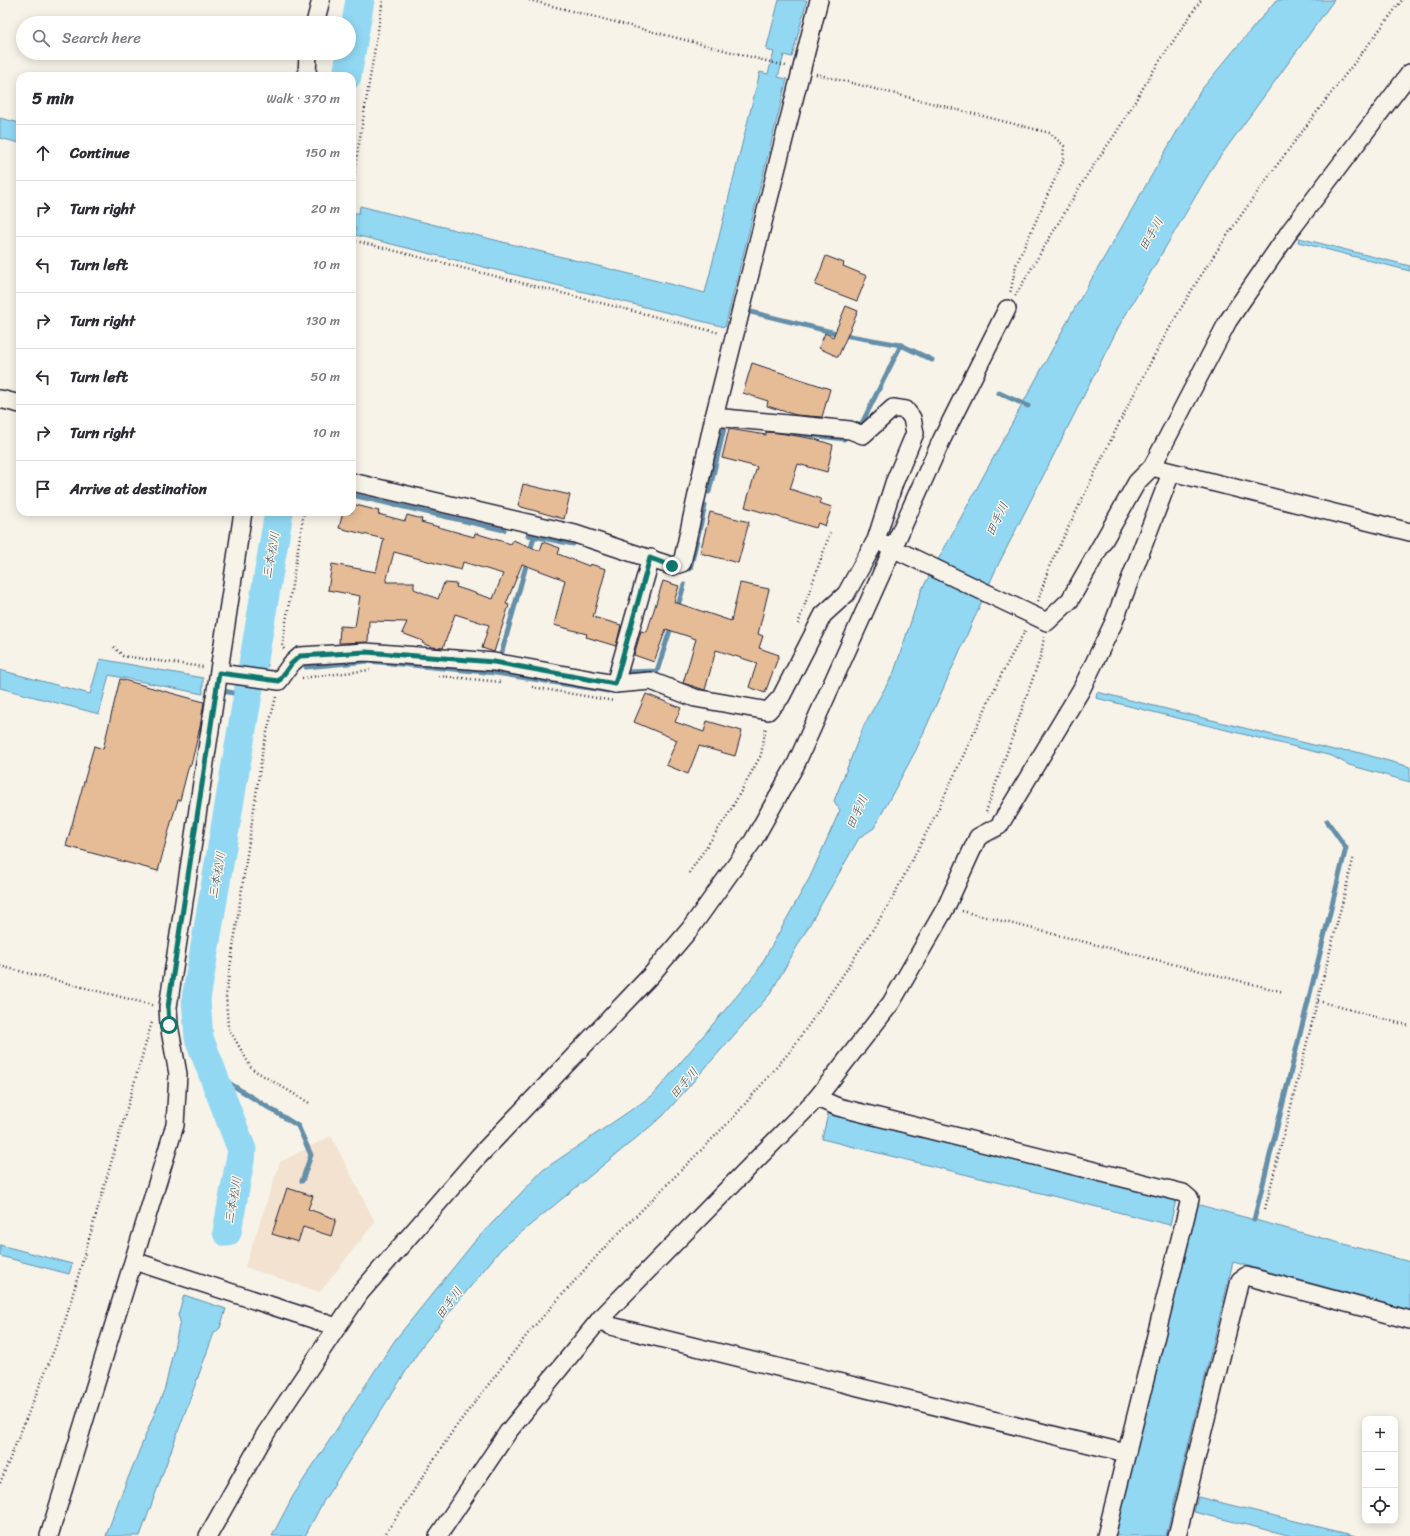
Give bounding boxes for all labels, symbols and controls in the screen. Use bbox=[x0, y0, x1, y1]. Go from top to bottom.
search box bbox=[16, 16, 356, 60]
text: Search here bbox=[62, 25, 141, 51]
icon: search bbox=[30, 27, 52, 49]
text: 5 min bbox=[32, 83, 74, 113]
text: Walk · 370 m bbox=[266, 87, 340, 110]
text: Continue bbox=[70, 140, 130, 166]
text: 150 m bbox=[305, 141, 340, 164]
icon: ahead bbox=[32, 142, 54, 164]
text: Turn right bbox=[70, 196, 135, 222]
text: 20 m bbox=[311, 197, 340, 220]
icon: right bbox=[32, 198, 54, 220]
water label: 田手川 bbox=[1132, 213, 1170, 255]
text: Turn left bbox=[70, 252, 128, 278]
text: 10 m bbox=[313, 253, 340, 276]
icon: left bbox=[32, 254, 54, 276]
text: Turn right bbox=[70, 308, 135, 334]
text: 130 m bbox=[306, 309, 340, 332]
icon: right bbox=[32, 310, 54, 332]
text: Turn left bbox=[70, 364, 128, 390]
text: 50 m bbox=[310, 365, 340, 388]
icon: left bbox=[32, 366, 54, 388]
text: Turn right bbox=[70, 420, 135, 446]
text: 10 m bbox=[313, 421, 340, 444]
icon: right bbox=[32, 422, 54, 444]
text: Arrive at destination bbox=[70, 476, 207, 502]
icon: arrive bbox=[32, 478, 54, 500]
water label: 田手川 bbox=[979, 498, 1015, 540]
water label: 三本松川 bbox=[256, 529, 286, 581]
route end bbox=[663, 557, 681, 575]
water label: 田手川 bbox=[840, 791, 874, 833]
water label: 三本松川 bbox=[202, 849, 232, 901]
route start bbox=[160, 1016, 178, 1034]
water label: 田手川 bbox=[664, 1062, 704, 1104]
water label: 三本松川 bbox=[218, 1174, 248, 1226]
water label: 田手川 bbox=[430, 1282, 468, 1324]
map controls bbox=[1362, 1416, 1398, 1524]
button: + bbox=[1362, 1416, 1398, 1452]
button: − bbox=[1362, 1452, 1398, 1488]
button: locate bbox=[1362, 1488, 1398, 1524]

